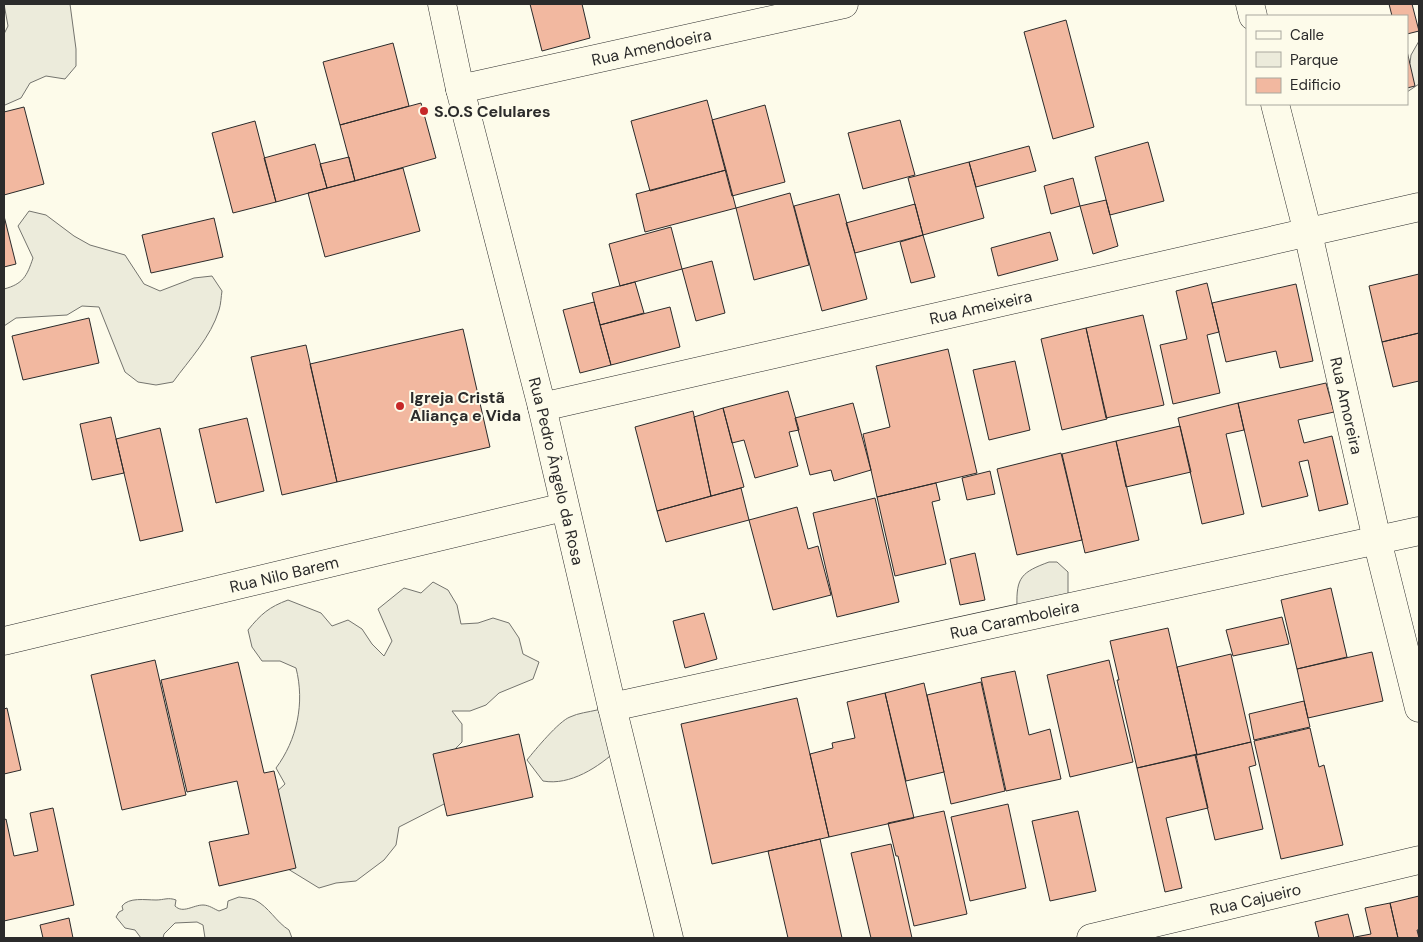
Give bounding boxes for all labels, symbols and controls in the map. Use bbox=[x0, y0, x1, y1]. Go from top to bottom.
legend bbox=[1246, 15, 1408, 105]
street label: Rua Amendoeira bbox=[590, 24, 713, 71]
text: Calle bbox=[1290, 25, 1324, 45]
text: Parque bbox=[1290, 50, 1338, 70]
text: Edificio bbox=[1290, 75, 1341, 95]
place label: S.O.S Celulares bbox=[434, 101, 551, 122]
marker: S.O.S Celulares bbox=[418, 105, 430, 117]
street label: Rua Ameixeira bbox=[927, 286, 1034, 329]
street label: Rua Amoreira bbox=[1325, 355, 1367, 456]
street label: Rua Pedro Ângelo da Rosa bbox=[524, 375, 589, 567]
place label: Igreja Cristã Aliança e Vida bbox=[410, 387, 521, 426]
marker: Igreja Cristã Aliança e Vida bbox=[394, 400, 406, 412]
street label: Rua Nilo Barem bbox=[228, 551, 341, 598]
street label: Rua Caramboleira bbox=[948, 595, 1081, 644]
street label: Rua Cajueiro bbox=[1208, 878, 1303, 920]

